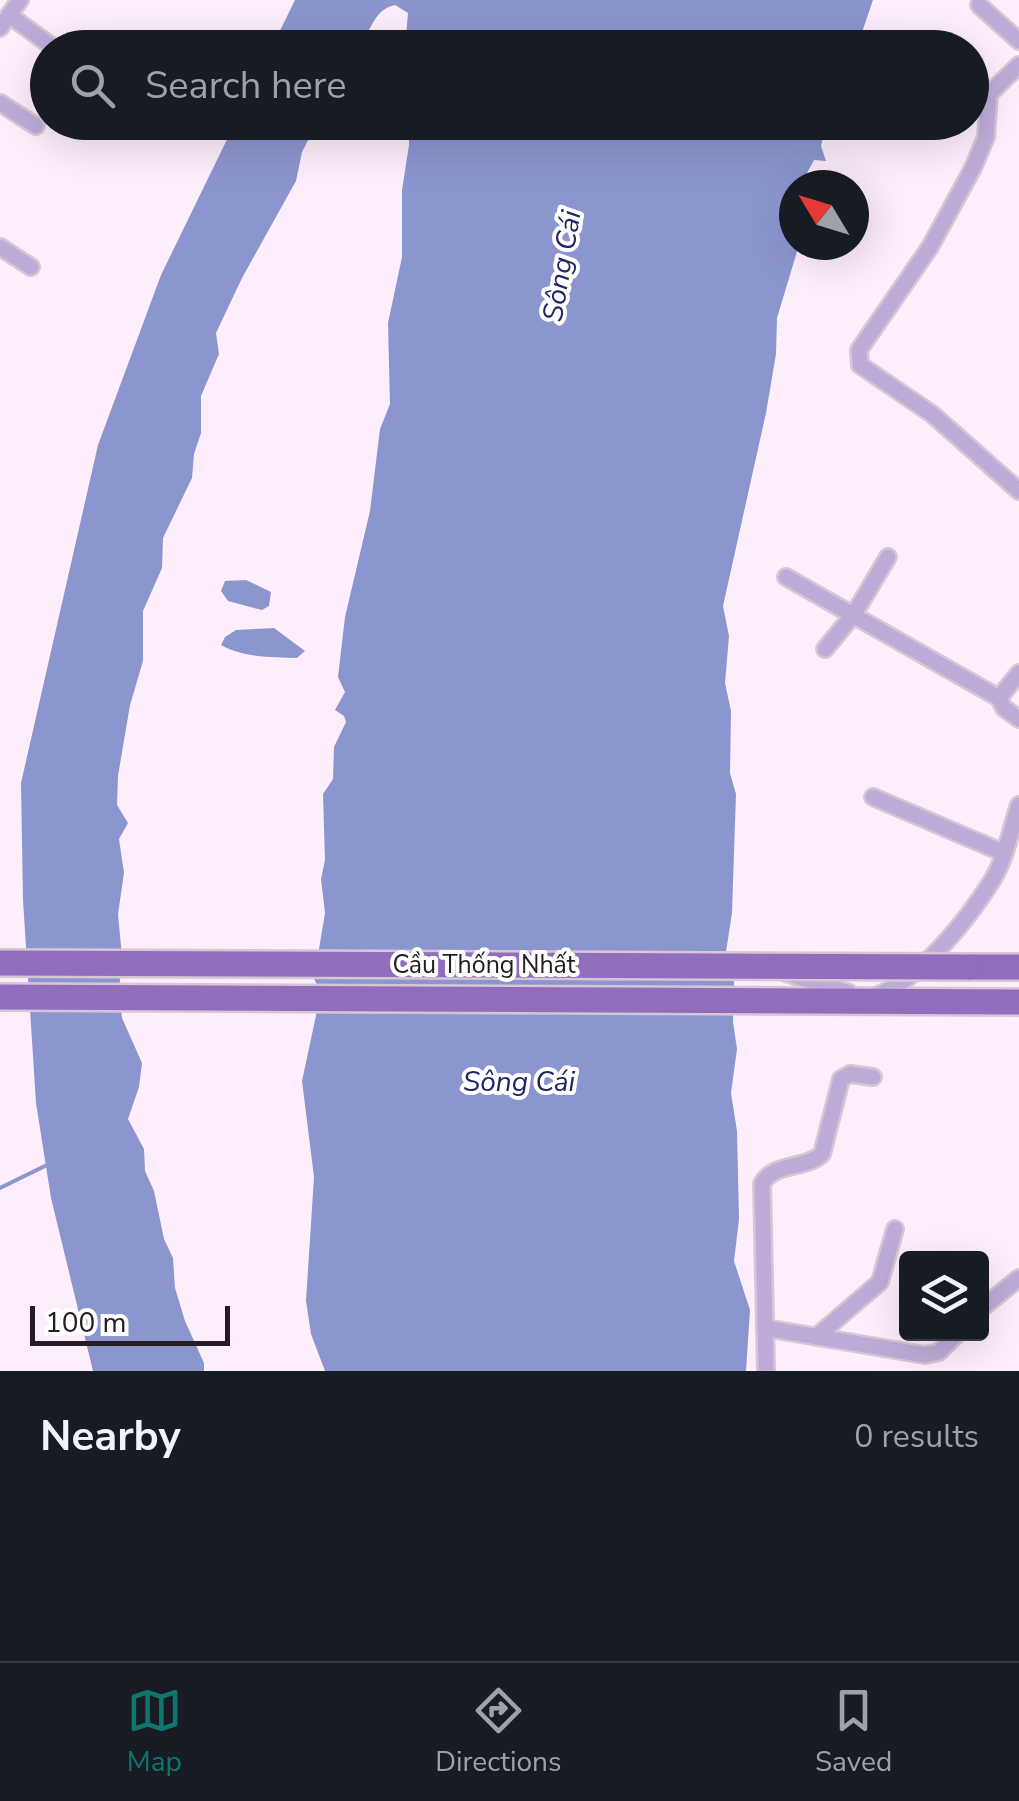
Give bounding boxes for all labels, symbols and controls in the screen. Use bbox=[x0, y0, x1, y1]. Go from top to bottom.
search box bbox=[30, 30, 989, 140]
icon: search bbox=[65, 58, 120, 113]
text: Search here bbox=[145, 60, 346, 111]
north arrow bbox=[779, 170, 869, 260]
water label: Sông Cái bbox=[534, 207, 591, 324]
street label: Cầu Thống Nhất bbox=[392, 948, 576, 982]
water label: Sông Cái bbox=[463, 1063, 576, 1101]
map controls bbox=[899, 1251, 989, 1341]
button: layers bbox=[899, 1251, 989, 1341]
scale bar bbox=[30, 1301, 230, 1346]
text: 100 m bbox=[45, 1304, 127, 1342]
text: Nearby bbox=[40, 1408, 181, 1465]
text: 0 results bbox=[854, 1415, 979, 1458]
tab: Map bbox=[127, 1683, 182, 1781]
tab: Directions bbox=[435, 1683, 561, 1781]
tab: Saved bbox=[815, 1683, 892, 1781]

